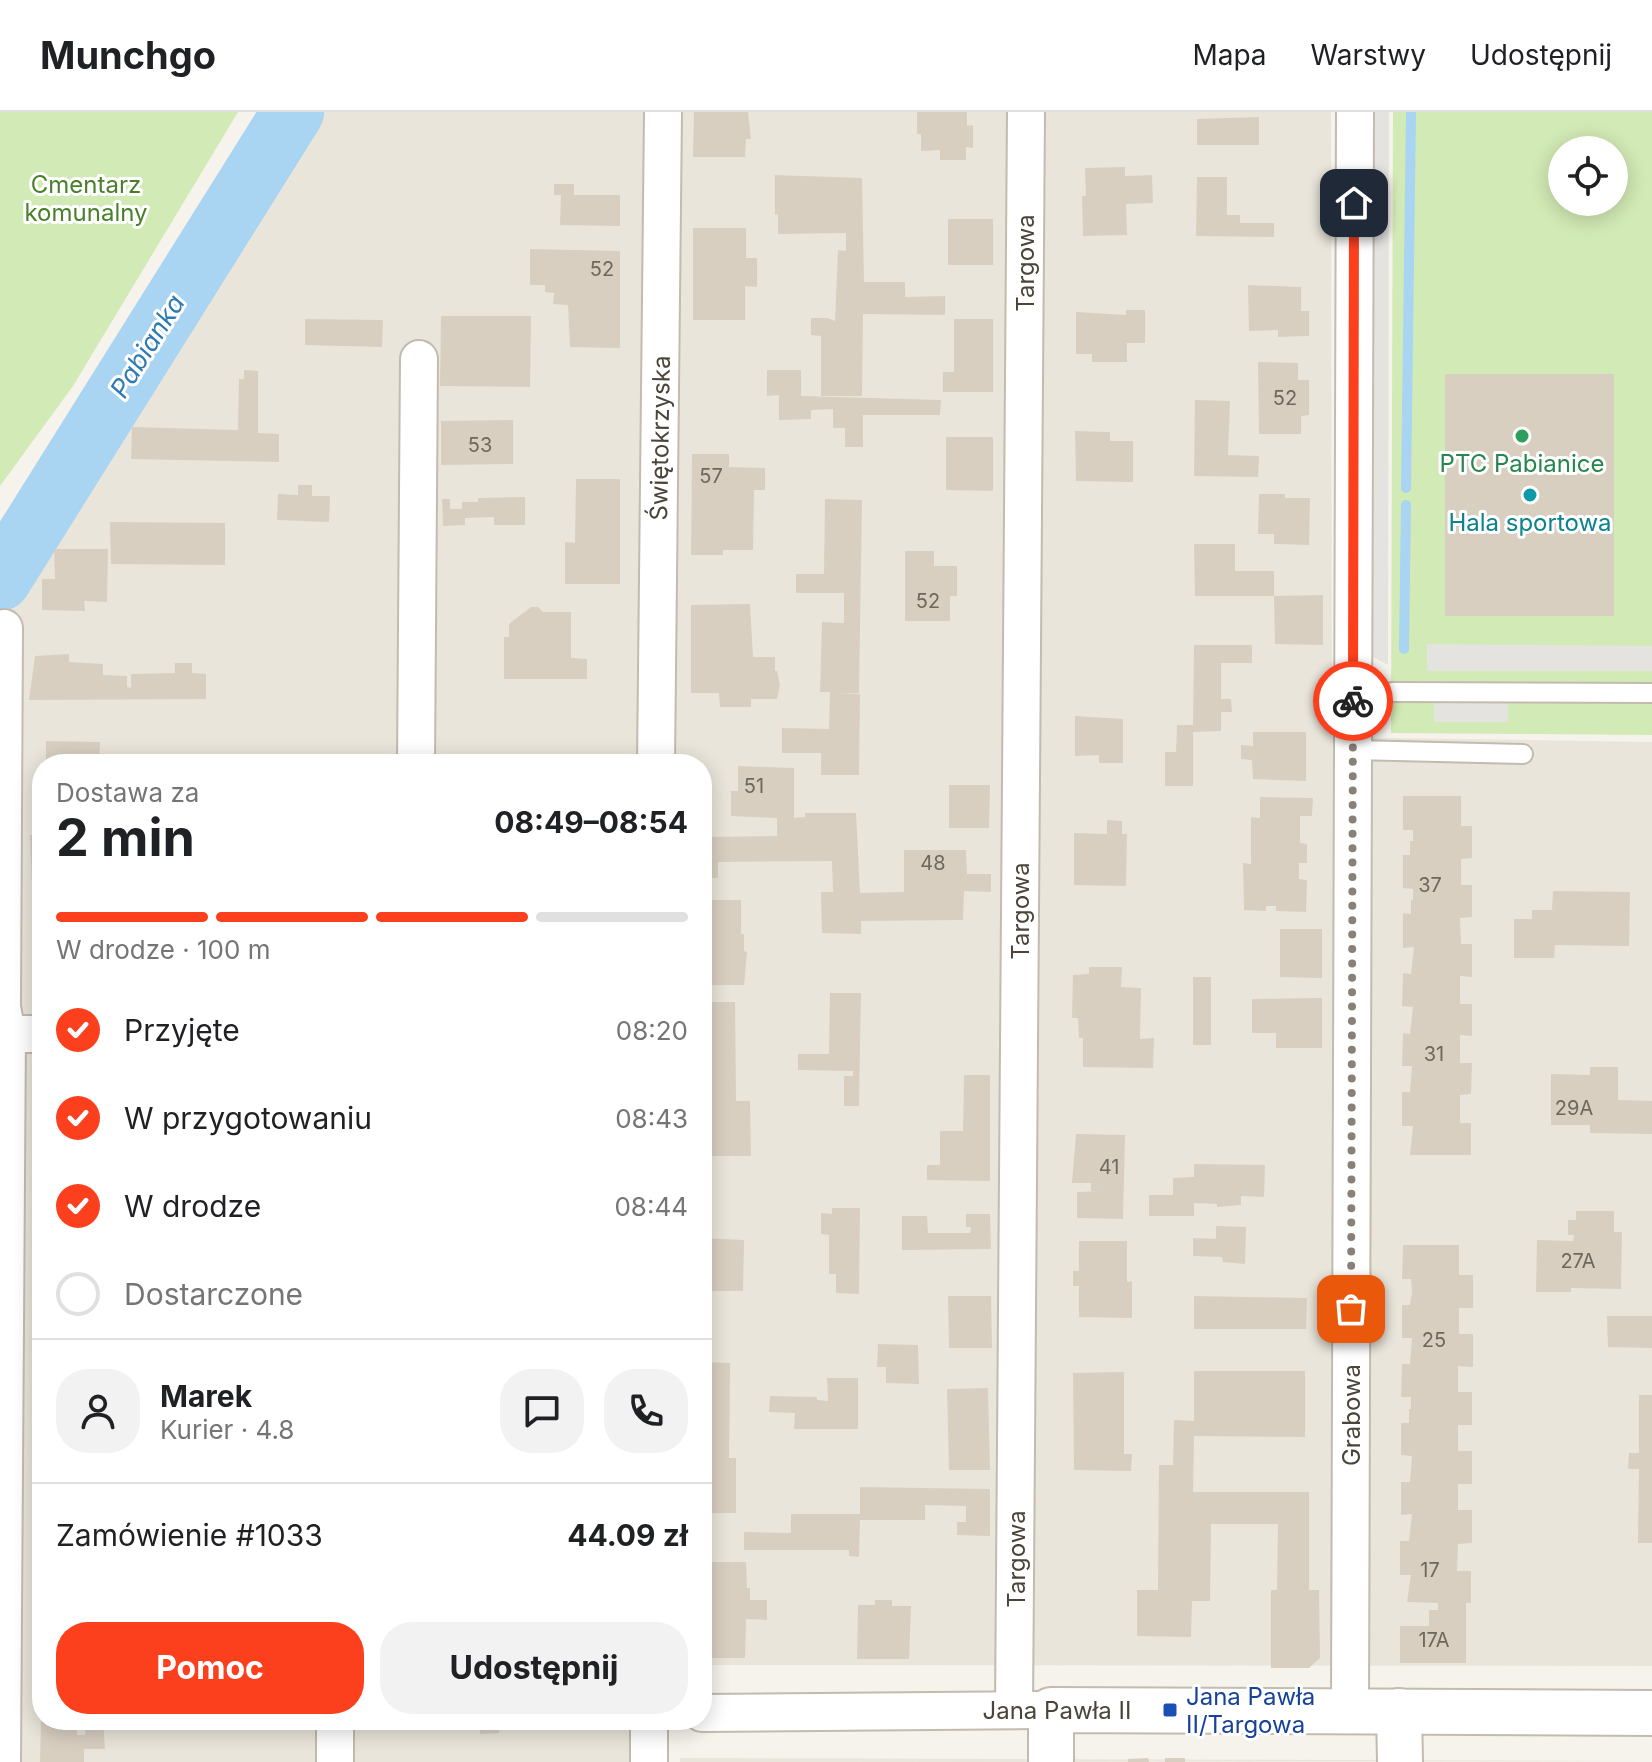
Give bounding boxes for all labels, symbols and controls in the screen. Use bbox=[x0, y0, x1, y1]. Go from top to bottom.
text: Munchgo bbox=[40, 32, 216, 78]
text: Mapa bbox=[1192, 38, 1267, 72]
text: Warstwy bbox=[1311, 38, 1426, 72]
text: Udostępnij bbox=[1470, 38, 1612, 72]
map controls bbox=[1548, 136, 1628, 216]
button: locate bbox=[1548, 136, 1628, 216]
pin bbox=[1320, 169, 1388, 237]
park label: Cmentarz komunalny bbox=[24, 170, 148, 227]
icon: home bbox=[1332, 181, 1376, 225]
street label: Targowa bbox=[1011, 214, 1040, 312]
house number: 52 bbox=[590, 257, 614, 281]
water label: Pabianka bbox=[103, 289, 191, 403]
street label: Świętokrzyska bbox=[644, 355, 676, 521]
house number: 52 bbox=[1273, 386, 1297, 410]
marker: PTC Pabianice bbox=[1513, 427, 1531, 445]
house number: 53 bbox=[468, 433, 492, 457]
place label: PTC Pabianice bbox=[1440, 449, 1604, 478]
house number: 57 bbox=[699, 464, 723, 488]
marker: Hala sportowa bbox=[1521, 486, 1539, 504]
place label: Hala sportowa bbox=[1448, 508, 1612, 537]
house number: 52 bbox=[916, 589, 940, 613]
courier bbox=[1313, 661, 1393, 741]
icon: bike bbox=[1331, 679, 1375, 723]
house number: 51 bbox=[744, 774, 764, 798]
text: Dostawa za bbox=[56, 777, 199, 808]
text: 08:49–08:54 bbox=[494, 804, 688, 840]
text: 2 min bbox=[56, 806, 195, 869]
house number: 48 bbox=[920, 851, 946, 875]
street label: Targowa bbox=[1006, 862, 1035, 960]
house number: 37 bbox=[1418, 873, 1442, 897]
text: W drodze · 100 m bbox=[56, 934, 270, 965]
icon: check bbox=[56, 1008, 100, 1052]
text: Przyjęte bbox=[124, 1012, 240, 1048]
text: 08:20 bbox=[616, 1015, 688, 1046]
house number: 31 bbox=[1424, 1042, 1444, 1066]
icon: check bbox=[56, 1096, 100, 1140]
house number: 29A bbox=[1555, 1096, 1593, 1120]
text: W przygotowaniu bbox=[124, 1100, 372, 1136]
text: 08:43 bbox=[615, 1103, 688, 1134]
house number: 41 bbox=[1099, 1155, 1119, 1179]
icon: check bbox=[56, 1184, 100, 1228]
text: W drodze bbox=[124, 1188, 261, 1224]
text: 08:44 bbox=[614, 1191, 688, 1222]
house number: 27A bbox=[1560, 1249, 1596, 1273]
pin bbox=[1317, 1275, 1385, 1343]
text: Dostarczone bbox=[124, 1276, 303, 1312]
icon: bag bbox=[1329, 1287, 1373, 1331]
house number: 25 bbox=[1422, 1328, 1446, 1352]
street label: Grabowa bbox=[1337, 1364, 1366, 1466]
button: person bbox=[56, 1369, 140, 1453]
button: chat bbox=[500, 1369, 584, 1453]
button: phone bbox=[604, 1369, 688, 1453]
text: Marek bbox=[160, 1378, 252, 1414]
text: Kurier · 4.8 bbox=[160, 1414, 294, 1445]
street label: Targowa bbox=[1002, 1510, 1031, 1608]
text: Zamówienie #1033 bbox=[56, 1517, 323, 1553]
text: 44.09 zł bbox=[567, 1517, 688, 1553]
house number: 17 bbox=[1420, 1558, 1440, 1582]
button: Pomoc bbox=[56, 1622, 364, 1714]
button: Udostępnij bbox=[380, 1622, 688, 1714]
house number: 17A bbox=[1418, 1628, 1450, 1652]
place label: Jana Pawła II/Targowa bbox=[1186, 1682, 1315, 1739]
street label: Jana Pawła II bbox=[983, 1696, 1131, 1725]
marker: Jana Pawła II/Targowa bbox=[1161, 1701, 1179, 1719]

